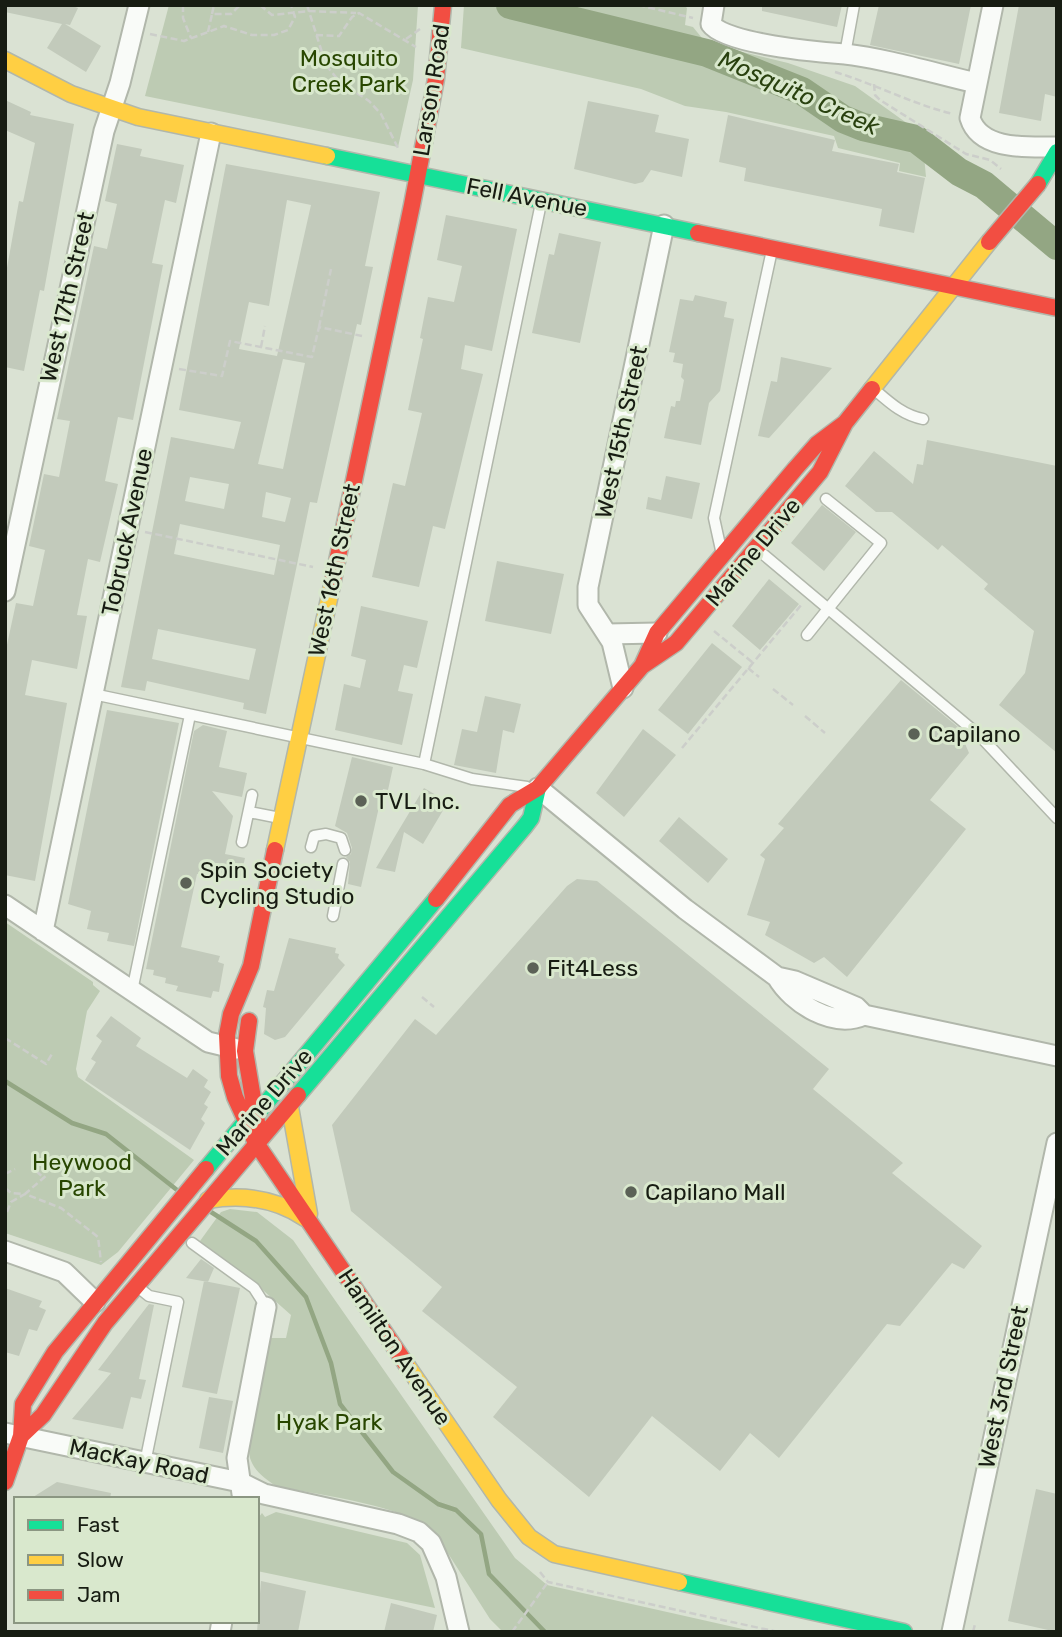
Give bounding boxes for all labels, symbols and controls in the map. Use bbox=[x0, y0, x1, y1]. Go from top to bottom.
street label: Larson Road bbox=[407, 22, 455, 158]
park label: Mosquito Creek Park bbox=[292, 44, 406, 98]
water label: Mosquito Creek bbox=[714, 45, 884, 141]
street label: Fell Avenue bbox=[464, 172, 590, 222]
street label: West 17th Street bbox=[34, 209, 100, 385]
street label: West 15th Street bbox=[589, 343, 653, 521]
street label: Tobruck Avenue bbox=[96, 446, 158, 618]
street label: West 16th Street bbox=[302, 481, 366, 659]
street label: Marine Drive bbox=[700, 492, 806, 612]
place label: Capilano bbox=[928, 720, 1021, 748]
marker: Capilano bbox=[906, 726, 922, 742]
place label: TVL Inc. bbox=[375, 787, 460, 815]
marker: TVL Inc. bbox=[353, 793, 369, 809]
place label: Spin Society Cycling Studio bbox=[200, 856, 354, 910]
marker: Spin Society Cycling Studio bbox=[178, 875, 194, 891]
place label: Fit4Less bbox=[547, 954, 638, 982]
marker: Fit4Less bbox=[525, 960, 541, 976]
street label: Marine Drive bbox=[210, 1043, 318, 1161]
park label: Heywood Park bbox=[32, 1148, 132, 1202]
place label: Capilano Mall bbox=[645, 1178, 785, 1206]
marker: Capilano Mall bbox=[623, 1184, 639, 1200]
street label: Hamilton Avenue bbox=[332, 1264, 458, 1430]
street label: West 3rd Street bbox=[972, 1303, 1034, 1471]
park label: Hyak Park bbox=[276, 1408, 382, 1436]
street label: MacKay Road bbox=[67, 1433, 211, 1489]
legend bbox=[14, 1497, 259, 1623]
text: Fast bbox=[77, 1512, 119, 1537]
text: Slow bbox=[77, 1547, 124, 1572]
text: Jam bbox=[77, 1582, 121, 1607]

